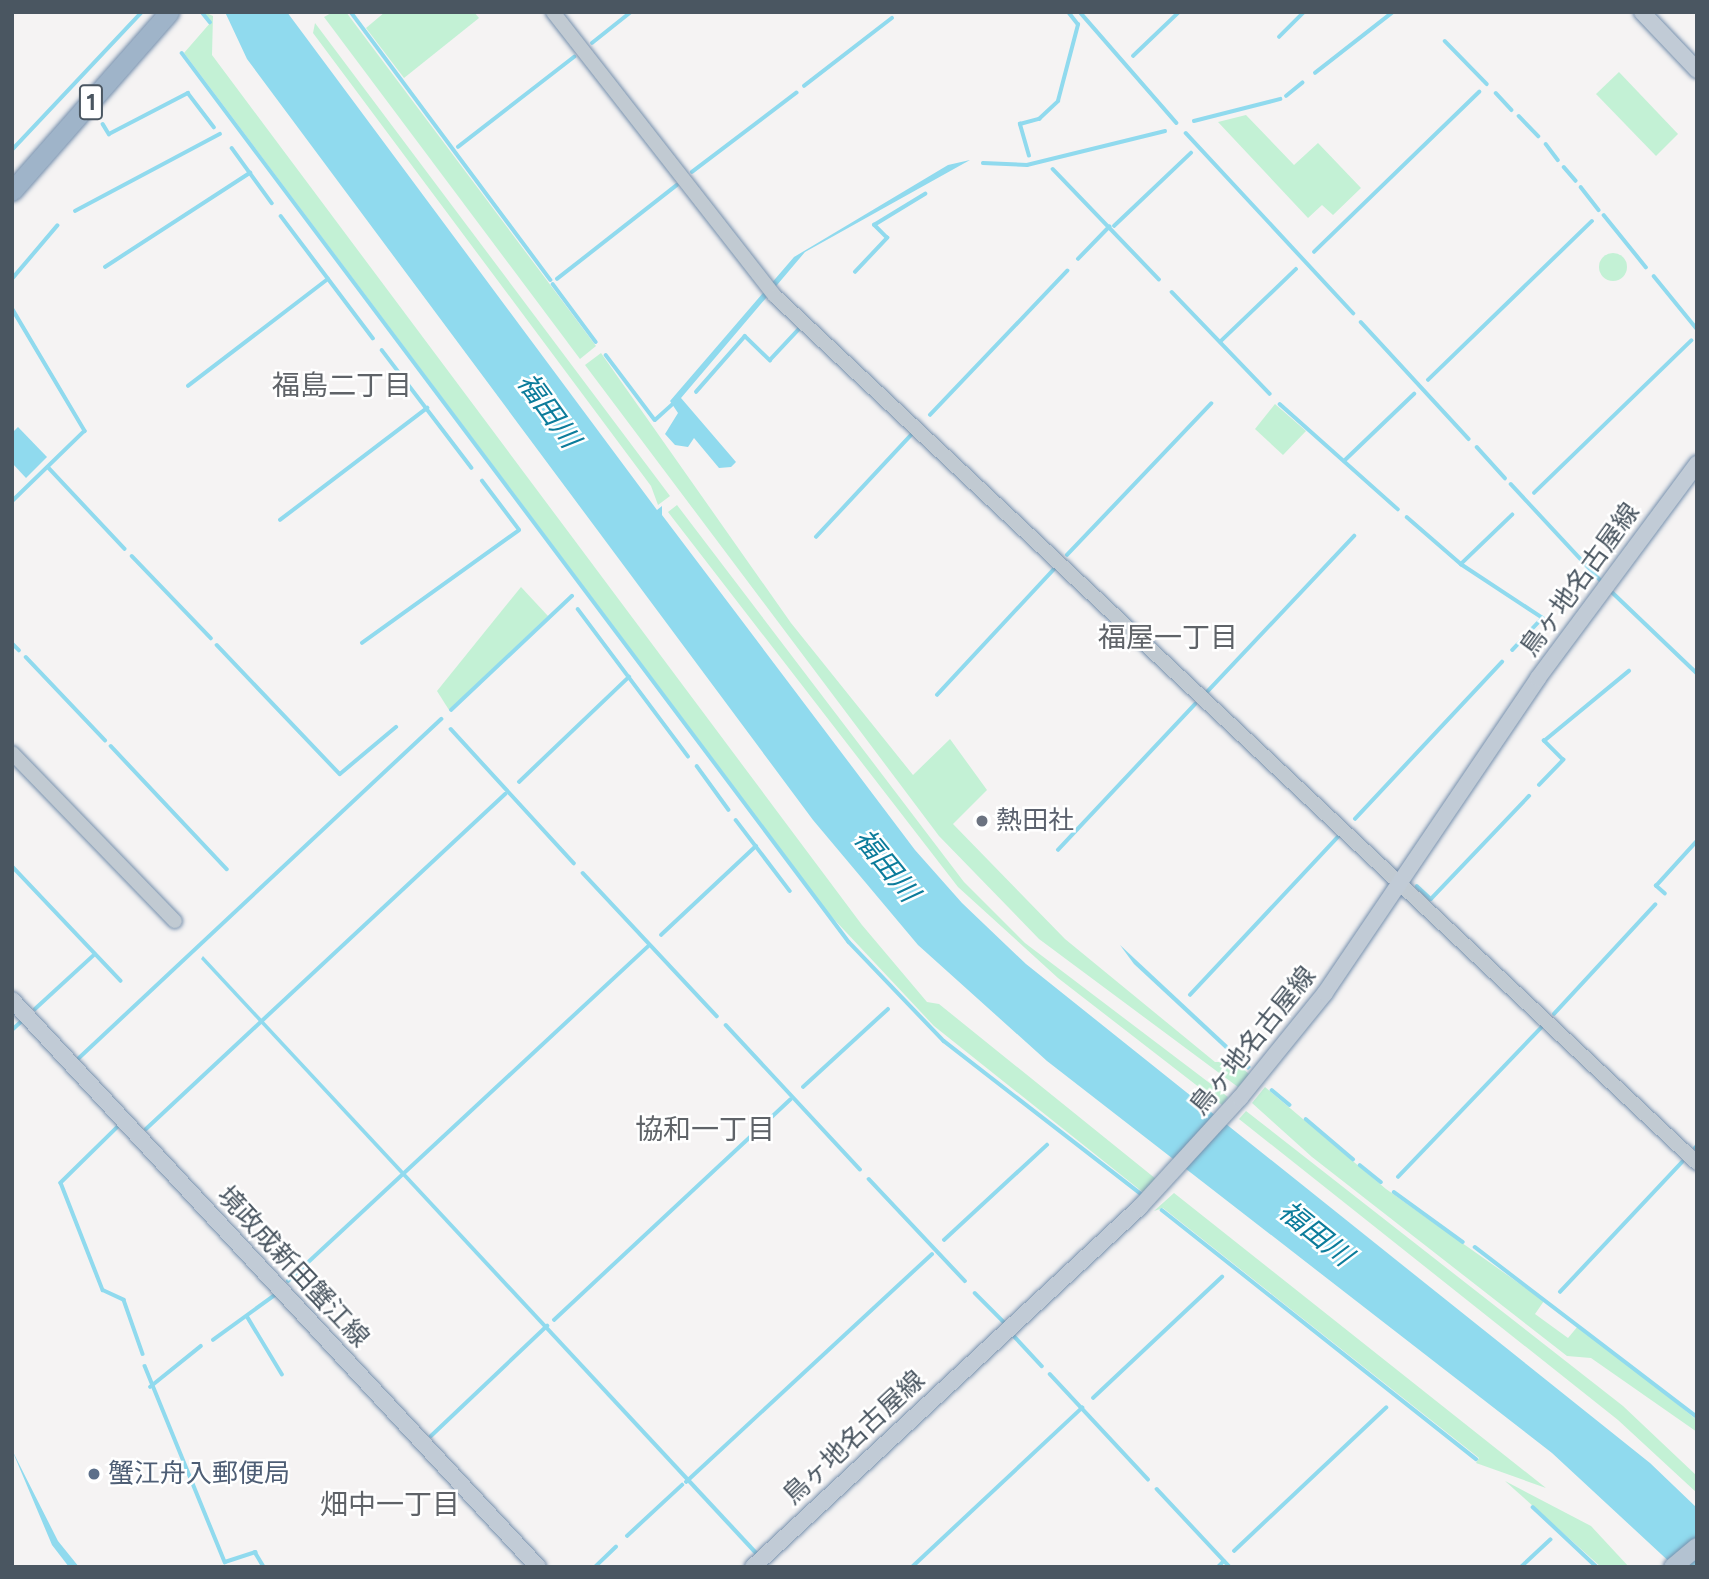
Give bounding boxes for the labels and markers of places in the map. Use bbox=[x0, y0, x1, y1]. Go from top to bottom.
place label: 熱田社 bbox=[996, 805, 1074, 837]
marker: 熱田社 bbox=[974, 813, 990, 829]
place label: 蟹江舟入郵便局 bbox=[108, 1458, 290, 1490]
marker: 蟹江舟入郵便局 bbox=[86, 1466, 102, 1482]

